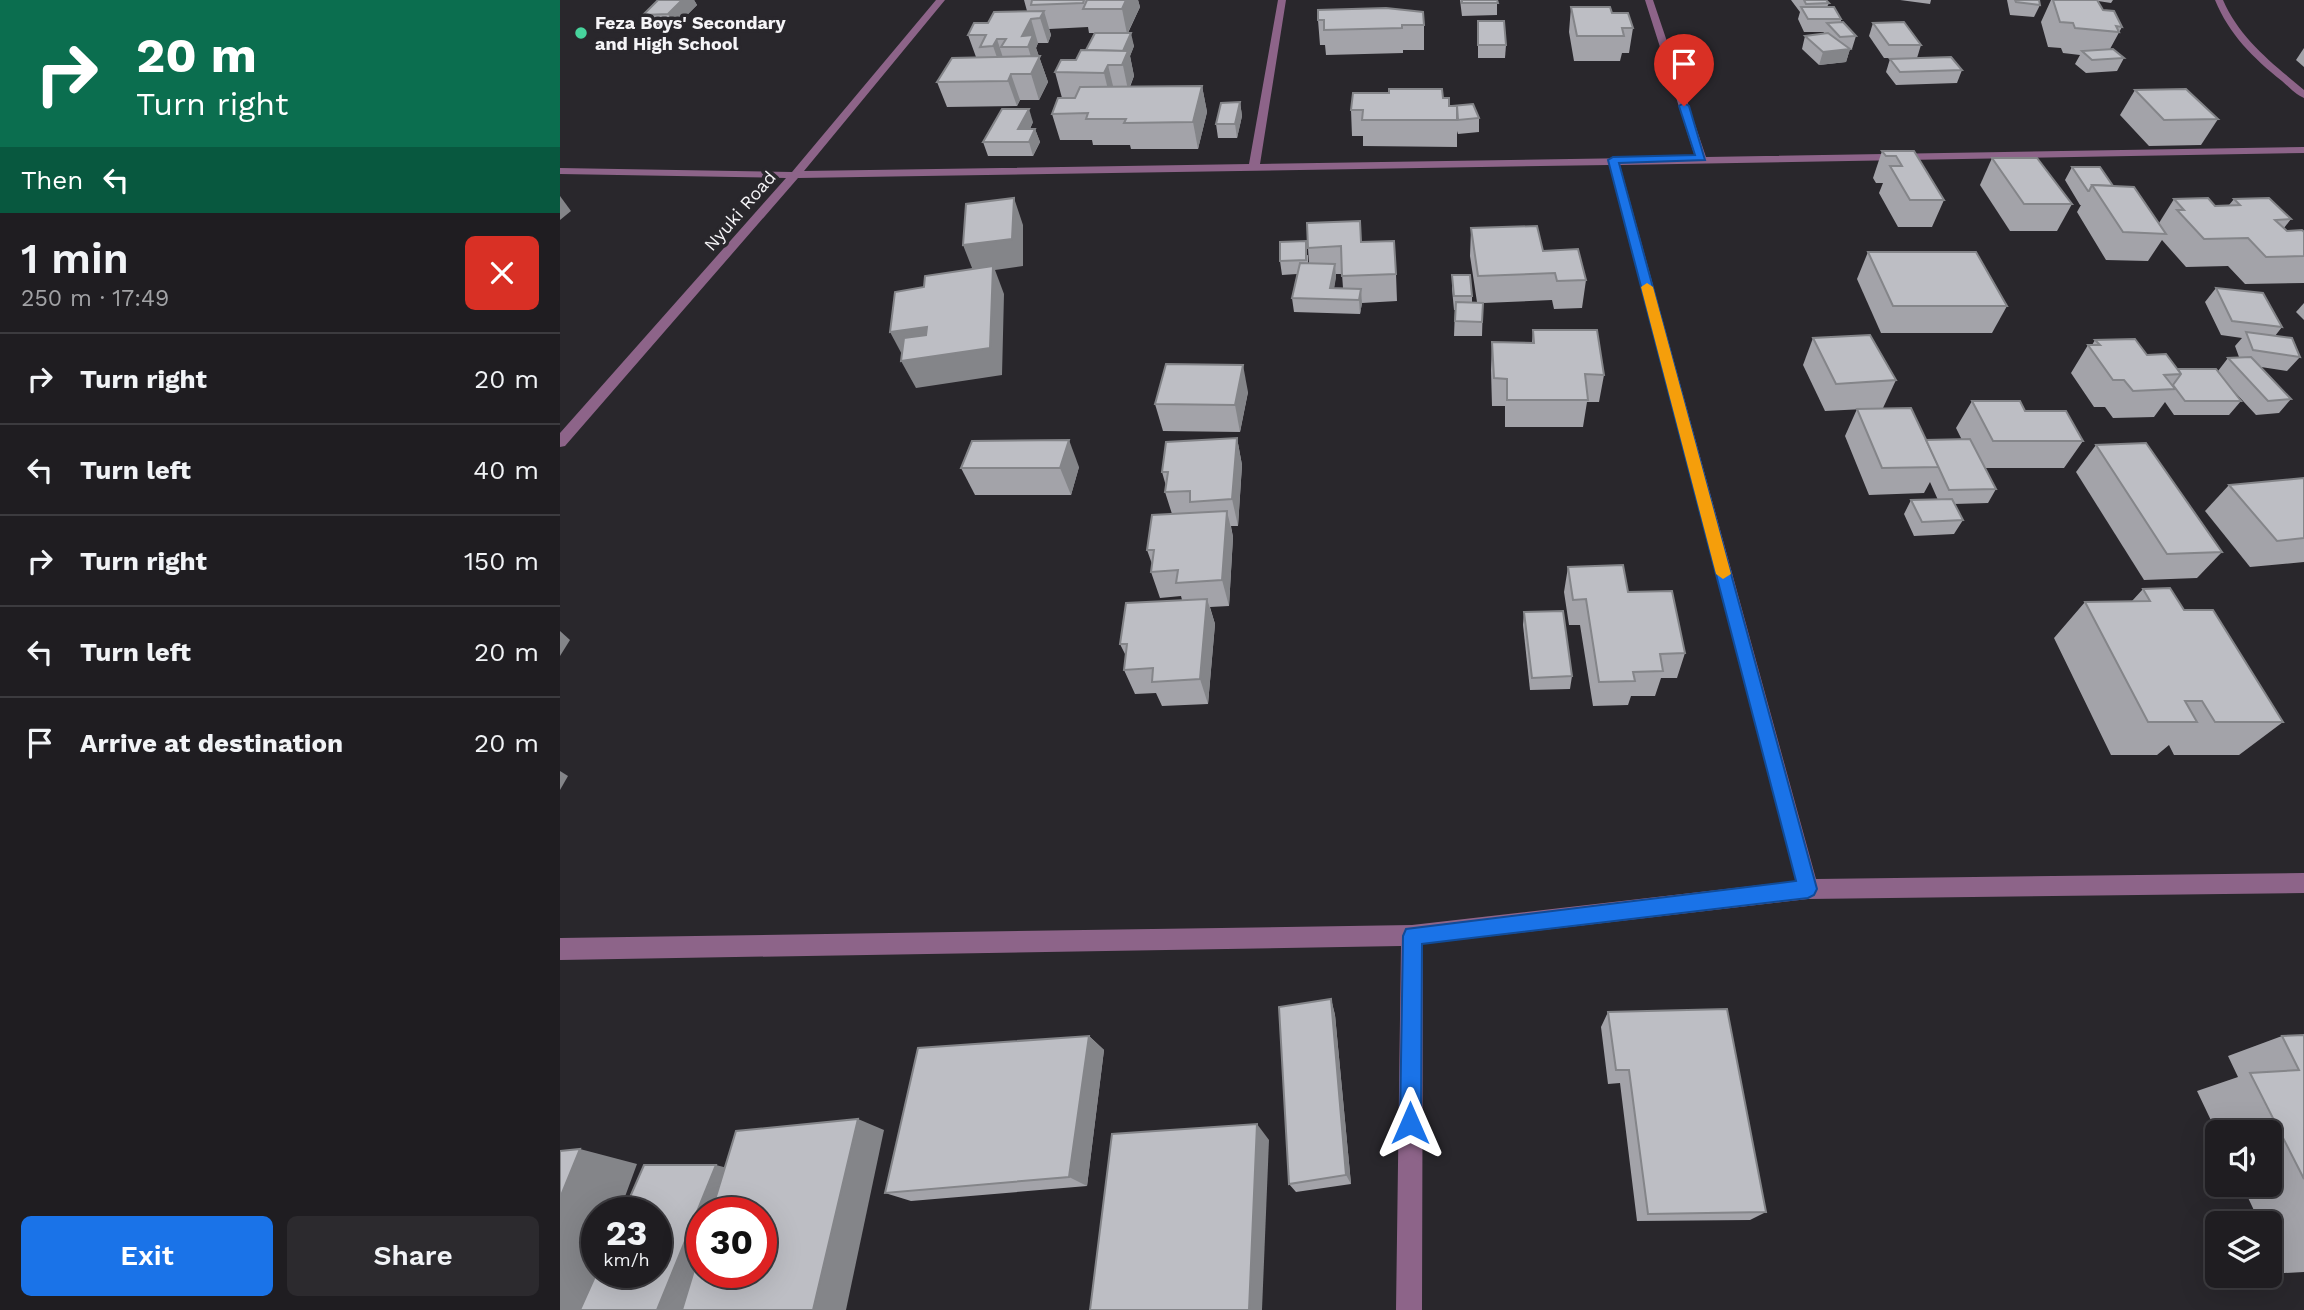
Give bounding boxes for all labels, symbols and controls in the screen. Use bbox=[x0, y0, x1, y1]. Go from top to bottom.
place label: Feza Boys' Secondary and High School bbox=[595, 12, 787, 54]
marker: Feza Boys' Secondary and High School bbox=[573, 25, 589, 41]
text: 20 m bbox=[136, 26, 257, 84]
icon: right bbox=[21, 28, 112, 119]
pin bbox=[1654, 34, 1714, 106]
icon: arrive bbox=[1665, 45, 1703, 83]
text: Turn right bbox=[136, 85, 288, 123]
icon: left bbox=[97, 161, 135, 199]
text: Then bbox=[21, 165, 83, 195]
street label: Nyuki Road bbox=[699, 167, 780, 255]
text: 1 min bbox=[21, 234, 129, 283]
button: close bbox=[465, 236, 539, 310]
text: 250 m · 17:49 bbox=[21, 285, 169, 312]
icon: right bbox=[21, 360, 59, 398]
text: Turn right bbox=[80, 364, 207, 394]
text: 20 m bbox=[474, 364, 539, 394]
icon: left bbox=[21, 451, 59, 489]
text: Turn left bbox=[80, 455, 191, 485]
text: 40 m bbox=[473, 455, 539, 485]
icon: right bbox=[21, 542, 59, 580]
text: Turn right bbox=[80, 546, 207, 576]
text: 150 m bbox=[464, 546, 539, 576]
icon: left bbox=[21, 633, 59, 671]
text: Turn left bbox=[80, 637, 191, 667]
text: 20 m bbox=[474, 637, 539, 667]
icon: arrive bbox=[21, 724, 59, 762]
text: Arrive at destination bbox=[80, 728, 343, 758]
text: 20 m bbox=[474, 728, 539, 758]
position arrow bbox=[1373, 1086, 1447, 1160]
map controls bbox=[2205, 1120, 2282, 1288]
button: sound bbox=[2205, 1120, 2282, 1197]
speed limit sign: 30 bbox=[686, 1197, 777, 1288]
button: layers bbox=[2205, 1211, 2282, 1288]
text: 23 bbox=[606, 1212, 647, 1254]
button: Exit bbox=[21, 1216, 273, 1296]
button: Share bbox=[287, 1216, 539, 1296]
text: km/h bbox=[603, 1249, 650, 1270]

